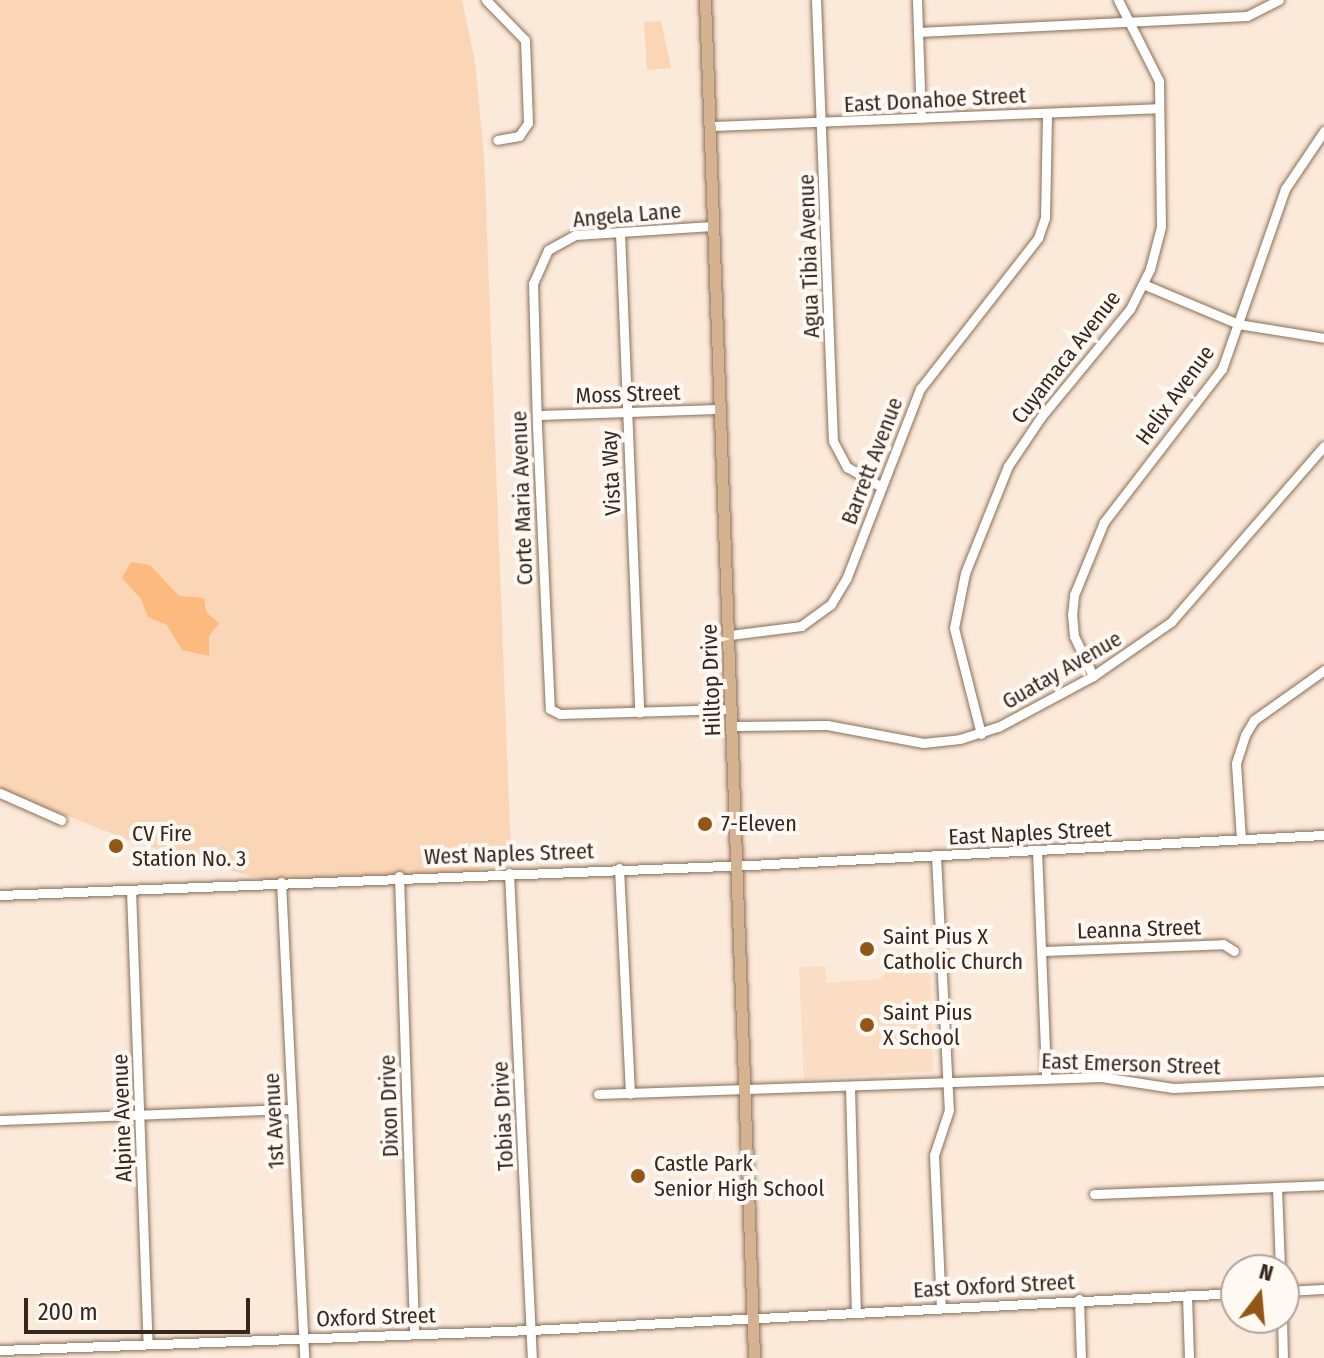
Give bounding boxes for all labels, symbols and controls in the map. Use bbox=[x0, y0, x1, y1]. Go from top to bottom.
street label: East Donahoe Street bbox=[843, 82, 1027, 118]
street label: Agua Tibia Avenue bbox=[793, 173, 825, 339]
street label: Angela Lane bbox=[572, 197, 682, 233]
street label: Cuyamaca Avenue bbox=[1006, 285, 1126, 429]
street label: Helix Avenue bbox=[1130, 340, 1220, 450]
street label: Moss Street bbox=[575, 379, 681, 409]
street label: Barrett Avenue bbox=[836, 394, 908, 528]
street label: Corte Maria Avenue bbox=[506, 410, 538, 586]
street label: Vista Way bbox=[596, 430, 626, 516]
street label: Hilltop Drive bbox=[696, 623, 726, 737]
street label: Guatay Avenue bbox=[998, 625, 1126, 715]
place label: 7-Eleven bbox=[721, 811, 797, 837]
marker: 7-Eleven bbox=[696, 815, 714, 833]
street label: East Naples Street bbox=[948, 816, 1112, 850]
place label: CV Fire Station No. 3 bbox=[132, 820, 246, 872]
marker: CV Fire Station No. 3 bbox=[107, 837, 125, 855]
street label: West Naples Street bbox=[424, 838, 594, 870]
street label: Leanna Street bbox=[1077, 914, 1201, 944]
place label: Saint Pius X Catholic Church bbox=[883, 923, 1023, 974]
marker: Saint Pius X Catholic Church bbox=[858, 940, 876, 958]
place label: Saint Pius X School bbox=[883, 999, 972, 1050]
marker: Saint Pius X School bbox=[858, 1016, 876, 1034]
street label: East Emerson Street bbox=[1041, 1048, 1221, 1080]
street label: Alpine Avenue bbox=[107, 1053, 137, 1183]
street label: Dixon Drive bbox=[374, 1054, 404, 1158]
street label: Tobias Drive bbox=[487, 1061, 519, 1171]
street label: 1st Avenue bbox=[258, 1072, 290, 1170]
place label: Castle Park Senior High School bbox=[654, 1150, 824, 1202]
marker: Castle Park Senior High School bbox=[629, 1167, 647, 1185]
north arrow bbox=[1220, 1254, 1300, 1334]
text: N bbox=[1256, 1258, 1276, 1287]
street label: East Oxford Street bbox=[912, 1269, 1076, 1303]
scale bar bbox=[28, 1282, 254, 1332]
text: 200 m bbox=[38, 1298, 98, 1326]
street label: Oxford Street bbox=[316, 1302, 436, 1332]

